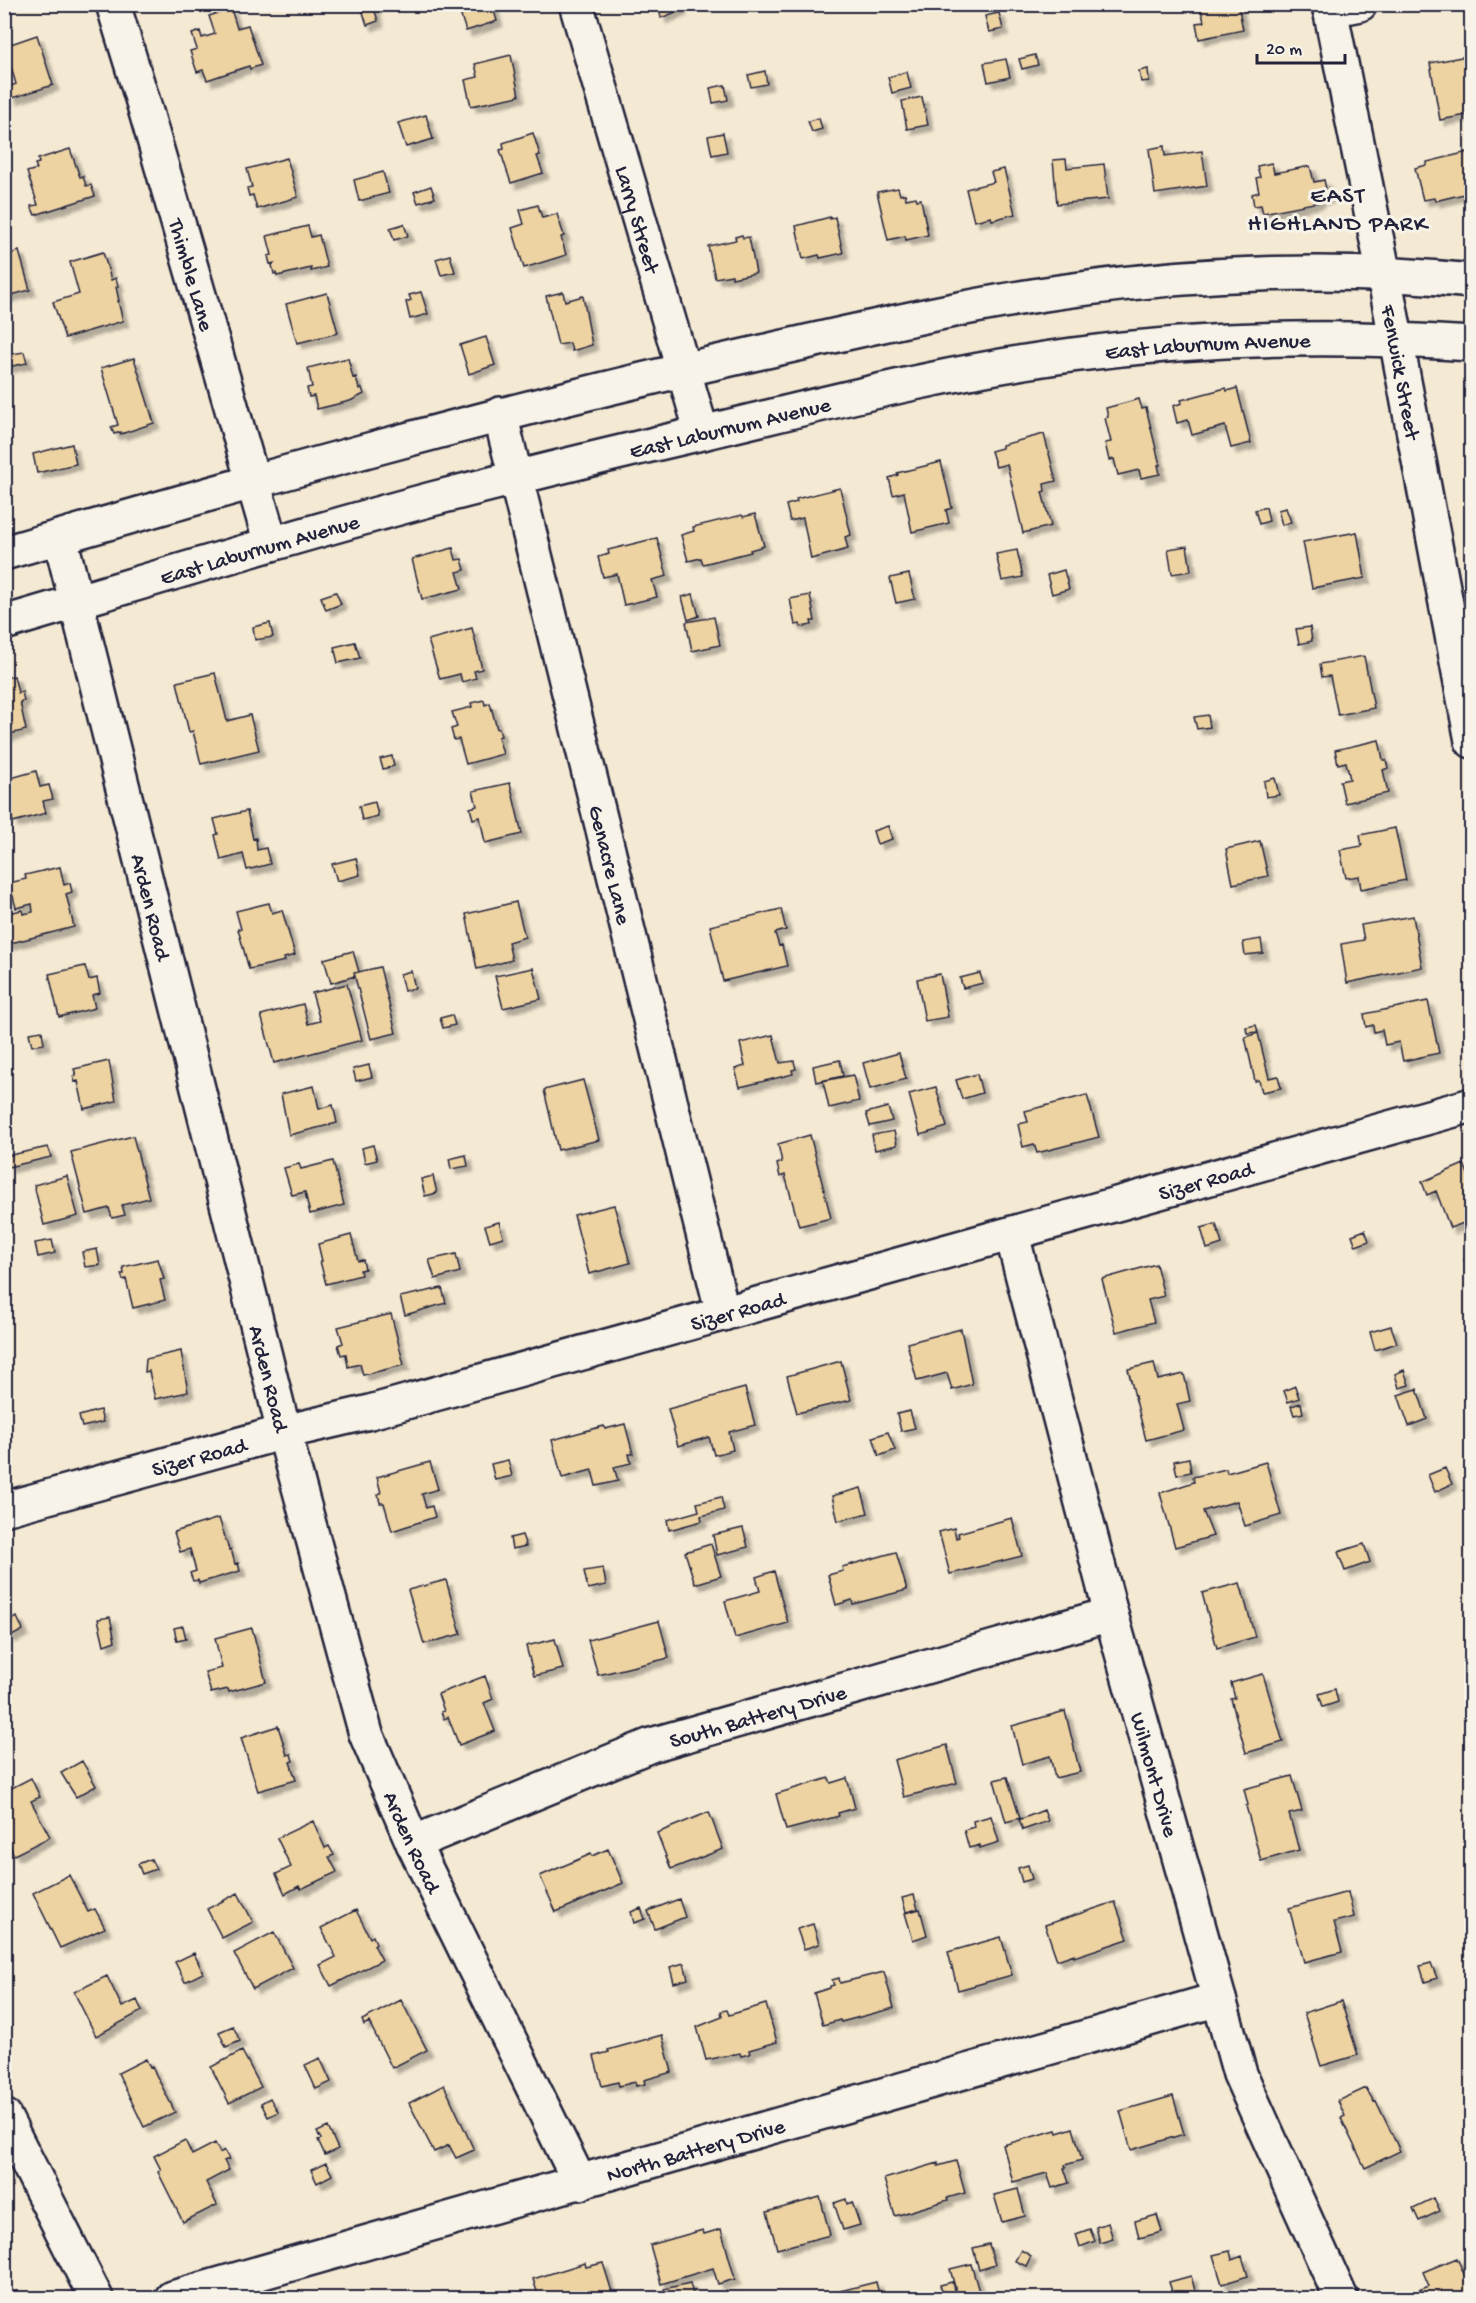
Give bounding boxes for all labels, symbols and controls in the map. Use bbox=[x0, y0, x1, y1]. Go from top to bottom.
scale bar bbox=[1257, 27, 1346, 65]
text: 20 m bbox=[1266, 40, 1302, 61]
street label: Larry Street bbox=[607, 163, 664, 279]
district label: EAST HIGHLAND PARK bbox=[1248, 183, 1430, 240]
street label: Thimble Lane bbox=[160, 214, 218, 335]
street label: Fenwick Street bbox=[1373, 302, 1424, 444]
street label: East Laburnum Avenue bbox=[1104, 330, 1311, 368]
street label: East Laburnum Avenue bbox=[627, 393, 834, 467]
street label: East Laburnum Avenue bbox=[158, 510, 363, 593]
street label: Genacre Lane bbox=[580, 803, 635, 928]
street label: Arden Road bbox=[123, 852, 175, 966]
street label: Sizer Road bbox=[1156, 1157, 1259, 1209]
street label: Sizer Road bbox=[688, 1287, 791, 1339]
street label: Arden Road bbox=[241, 1323, 293, 1437]
street label: Sizer Road bbox=[150, 1433, 252, 1485]
street label: South Battery Drive bbox=[667, 1681, 850, 1756]
street label: Wilmont Drive bbox=[1122, 1710, 1182, 1841]
street label: Arden Road bbox=[375, 1788, 445, 1900]
street label: North Battery Drive bbox=[604, 2114, 789, 2190]

